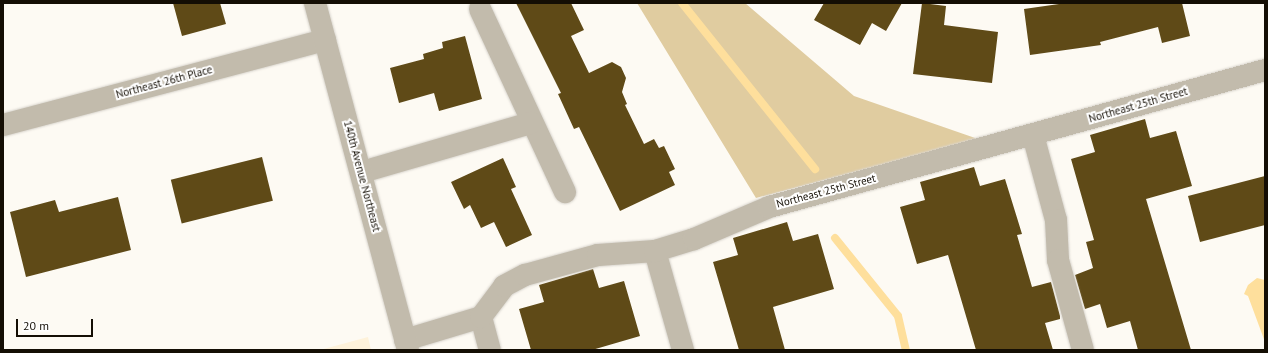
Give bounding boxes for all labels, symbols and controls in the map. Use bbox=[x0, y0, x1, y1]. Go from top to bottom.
street label: Northeast 26th Place bbox=[114, 63, 214, 101]
street label: Northeast 25th Street bbox=[1087, 85, 1189, 125]
street label: 140th Avenue Northeast bbox=[341, 119, 383, 233]
street label: Northeast 25th Street bbox=[775, 171, 877, 211]
scale bar bbox=[18, 311, 95, 337]
text: 20 m bbox=[23, 318, 49, 333]

